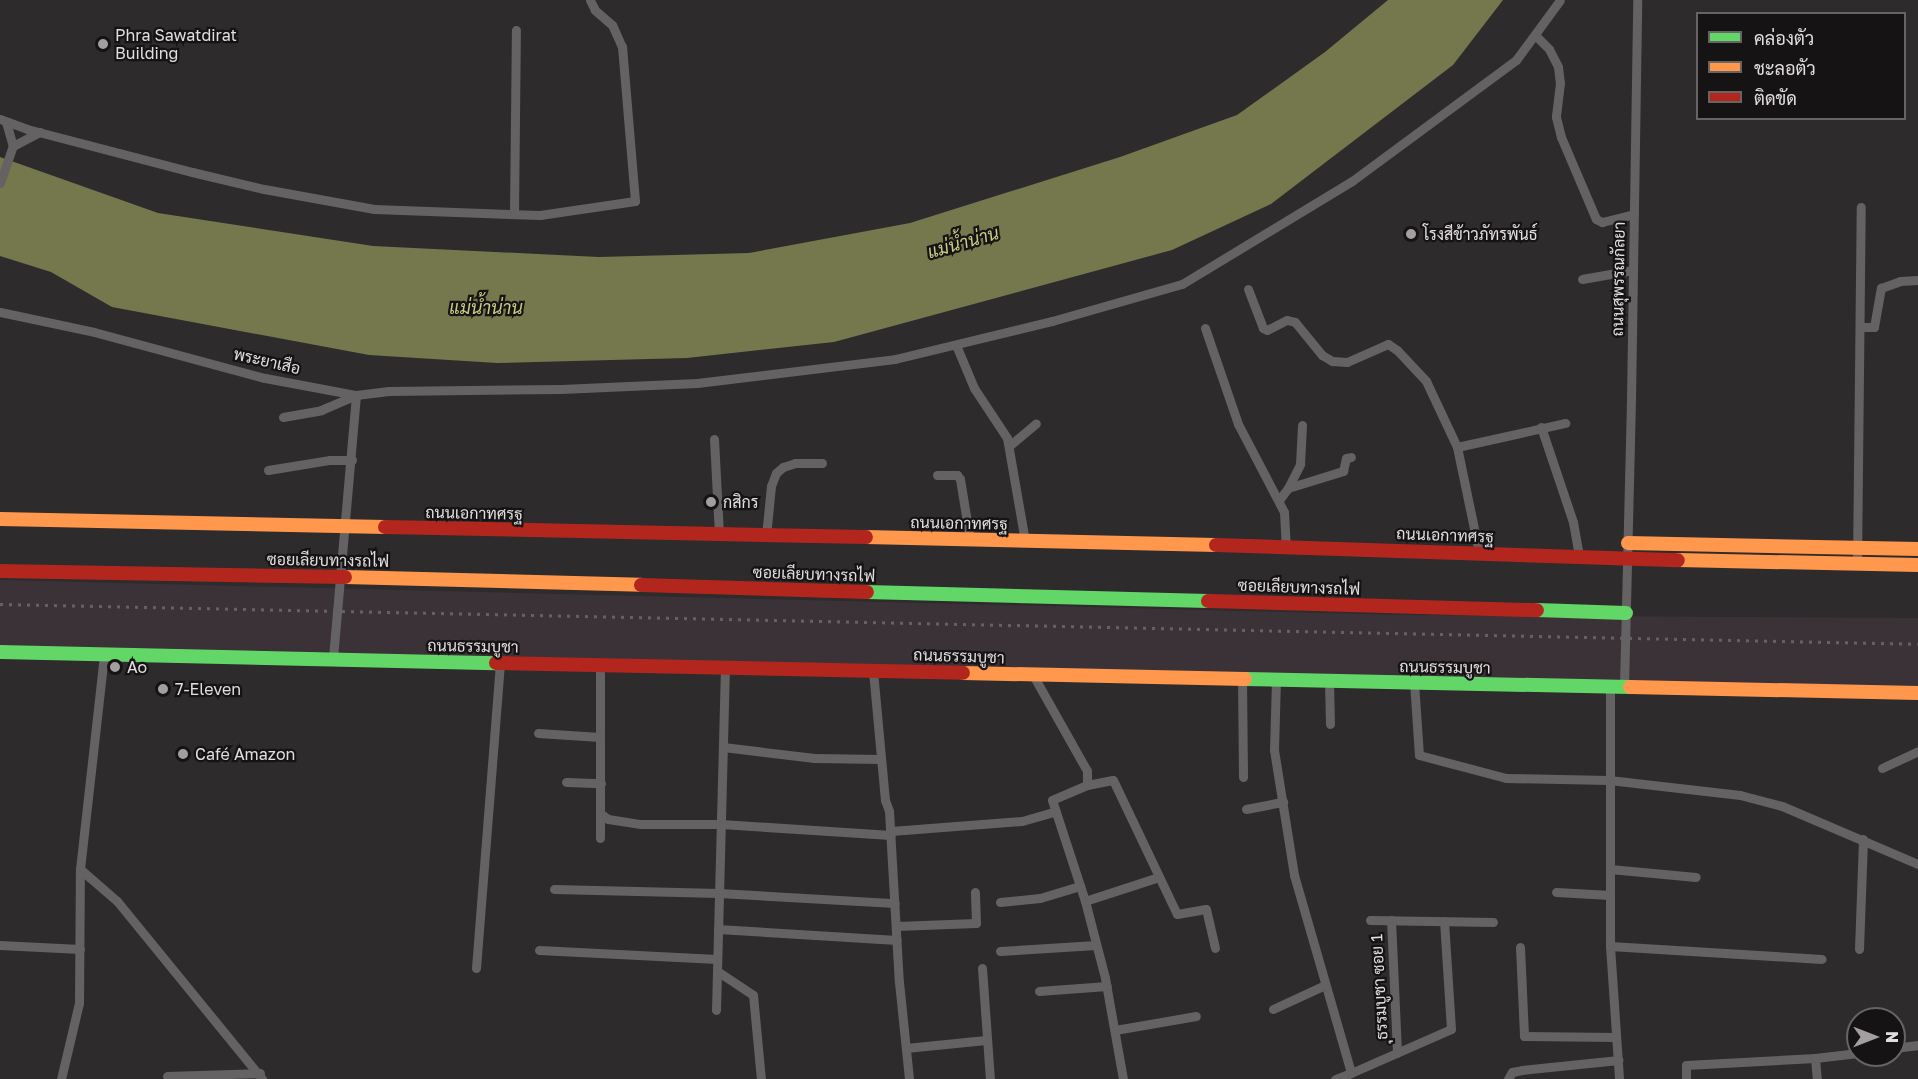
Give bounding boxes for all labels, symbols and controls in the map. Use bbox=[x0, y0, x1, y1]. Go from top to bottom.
legend bbox=[1696, 12, 1906, 120]
place label: Phra Sawatdirat Building bbox=[115, 25, 237, 63]
text: คล่องตัว bbox=[1754, 27, 1814, 49]
marker: Phra Sawatdirat Building bbox=[96, 37, 110, 51]
text: ชะลอตัว bbox=[1754, 57, 1816, 79]
text: ติดขัด bbox=[1754, 87, 1797, 109]
water label: แม่น้ำน่าน bbox=[925, 222, 1001, 262]
street label: ถนนสุพรรณกัลยา bbox=[1607, 222, 1629, 336]
place label: โรงสีข้าวภัทรพันธ์ bbox=[1423, 224, 1537, 244]
marker: โรงสีข้าวภัทรพันธ์ bbox=[1404, 227, 1418, 241]
water label: แม่น้ำน่าน bbox=[449, 296, 523, 318]
street label: พระยาเสือ bbox=[232, 344, 302, 378]
place label: กสิกร bbox=[723, 492, 758, 512]
marker: กสิกร bbox=[704, 495, 718, 509]
street label: ถนนเอกาทศรฐ bbox=[425, 503, 523, 523]
street label: ถนนเอกาทศรฐ bbox=[910, 513, 1008, 533]
street label: ถนนเอกาทศรฐ bbox=[1396, 524, 1494, 546]
street label: ซอยเลียบทางรถไฟ bbox=[267, 549, 389, 571]
street label: ซอยเลียบทางรถไฟ bbox=[752, 562, 876, 586]
street label: ซอยเลียบทางรถไฟ bbox=[1237, 575, 1361, 599]
street label: ถนนธรรมบูชา bbox=[427, 636, 519, 656]
street label: ถนนธรรมบูชา bbox=[913, 645, 1005, 667]
place label: Ao bbox=[127, 657, 147, 677]
street label: ถนนธรรมบูชา bbox=[1399, 657, 1491, 677]
marker: Ao bbox=[108, 660, 122, 674]
place label: 7-Eleven bbox=[175, 679, 241, 699]
marker: 7-Eleven bbox=[156, 682, 170, 696]
place label: Café Amazon bbox=[195, 744, 295, 764]
marker: Café Amazon bbox=[176, 747, 190, 761]
street label: ุธรรมบูชา ซอย 1 bbox=[1367, 934, 1391, 1040]
north arrow bbox=[1846, 1007, 1906, 1067]
text: N bbox=[1882, 1031, 1902, 1043]

